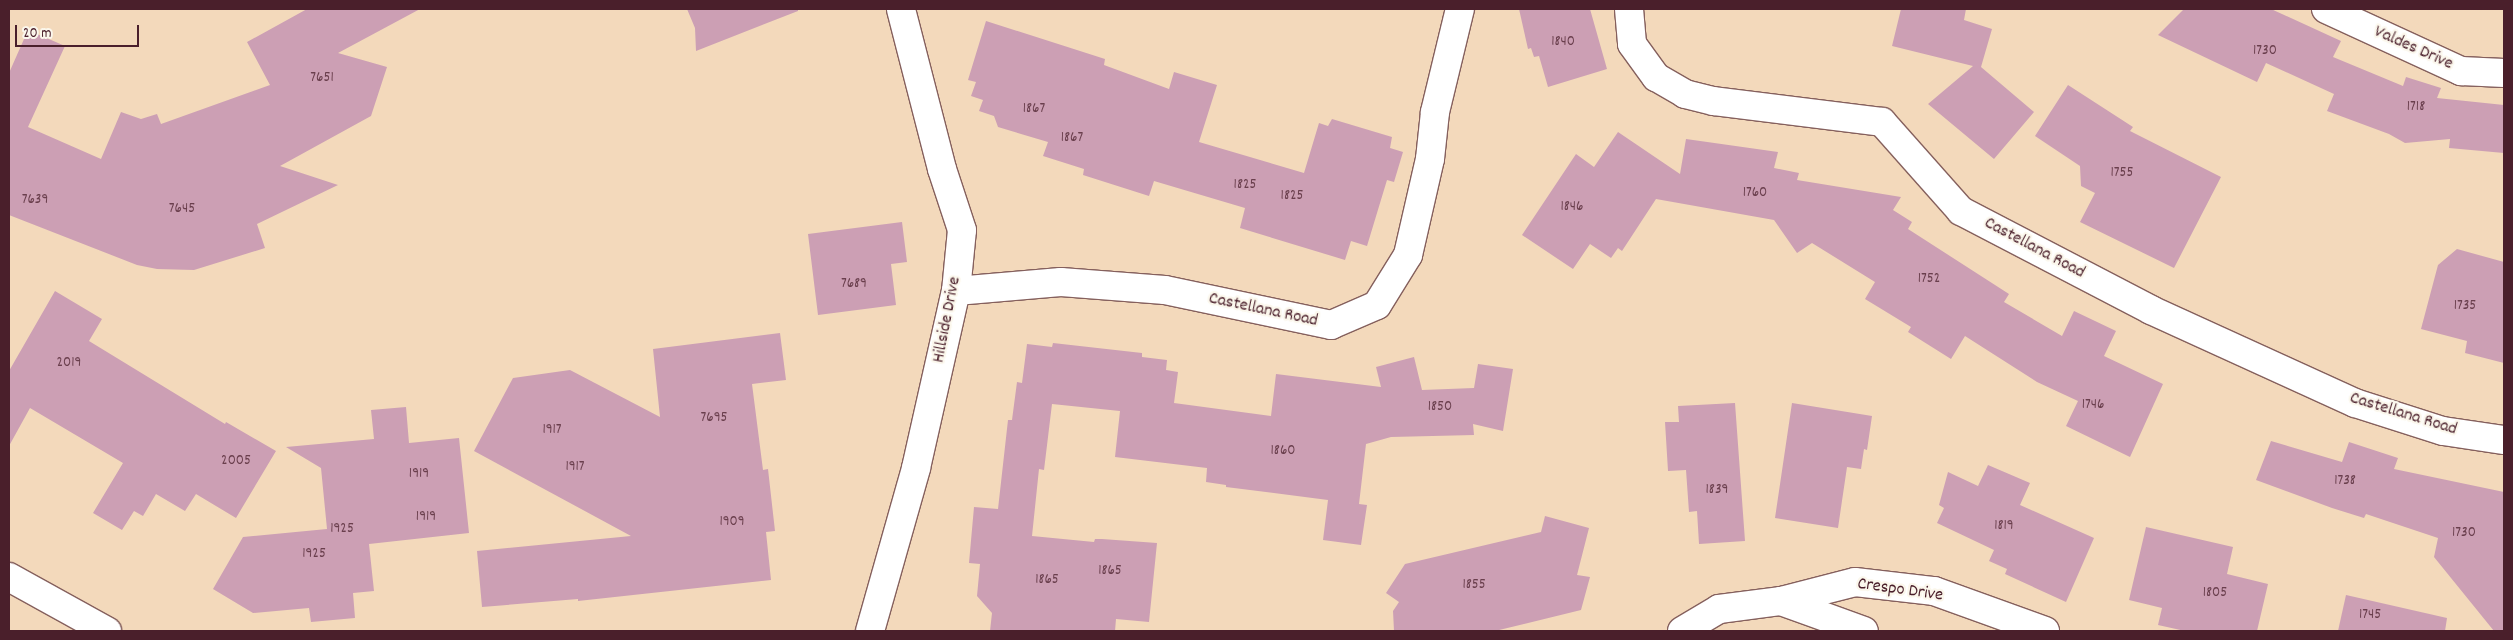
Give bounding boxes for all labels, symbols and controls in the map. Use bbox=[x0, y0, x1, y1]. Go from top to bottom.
scale bar bbox=[18, 15, 141, 47]
street label: Valdes Drive bbox=[2370, 22, 2456, 76]
text: 20 m bbox=[23, 23, 51, 45]
house number: 1840 bbox=[1551, 34, 1575, 52]
house number: 1730 bbox=[2253, 43, 2277, 61]
house number: 7651 bbox=[310, 70, 334, 88]
house number: 1718 bbox=[2407, 99, 2425, 117]
house number: 1867 bbox=[1023, 101, 1045, 119]
house number: 1867 bbox=[1061, 130, 1083, 148]
house number: 1755 bbox=[2111, 165, 2133, 183]
house number: 1825 bbox=[1234, 177, 1256, 195]
house number: 1760 bbox=[1743, 185, 1767, 203]
house number: 1825 bbox=[1281, 188, 1303, 206]
house number: 7639 bbox=[22, 192, 48, 210]
house number: 1846 bbox=[1561, 199, 1583, 217]
house number: 7645 bbox=[169, 201, 195, 219]
street label: Castellana Road bbox=[1980, 213, 2088, 285]
house number: 1752 bbox=[1918, 271, 1940, 289]
street label: Hillside Drive bbox=[929, 275, 967, 365]
house number: 7689 bbox=[841, 276, 867, 294]
street label: Castellana Road bbox=[1206, 289, 1320, 333]
house number: 1735 bbox=[2454, 298, 2476, 316]
house number: 2019 bbox=[57, 355, 81, 373]
street label: Castellana Road bbox=[2347, 388, 2459, 442]
house number: 1746 bbox=[2082, 397, 2104, 415]
house number: 1850 bbox=[1428, 399, 1452, 417]
house number: 7695 bbox=[701, 410, 727, 428]
house number: 1917 bbox=[542, 422, 562, 440]
house number: 1860 bbox=[1271, 443, 1295, 461]
house number: 2005 bbox=[221, 453, 251, 471]
house number: 1917 bbox=[565, 459, 585, 477]
house number: 1919 bbox=[409, 466, 429, 484]
house number: 1738 bbox=[2334, 473, 2356, 491]
house number: 1839 bbox=[1706, 482, 1728, 500]
house number: 1919 bbox=[416, 509, 436, 527]
house number: 1909 bbox=[719, 514, 745, 532]
house number: 1819 bbox=[1994, 518, 2014, 536]
house number: 1925 bbox=[330, 521, 354, 539]
house number: 1730 bbox=[2452, 525, 2476, 543]
house number: 1925 bbox=[302, 546, 326, 564]
house number: 1865 bbox=[1098, 563, 1122, 581]
house number: 1865 bbox=[1035, 572, 1059, 590]
street label: Crespo Drive bbox=[1856, 574, 1944, 608]
house number: 1855 bbox=[1462, 577, 1486, 595]
house number: 1805 bbox=[2203, 585, 2227, 603]
house number: 1745 bbox=[2359, 607, 2381, 625]

